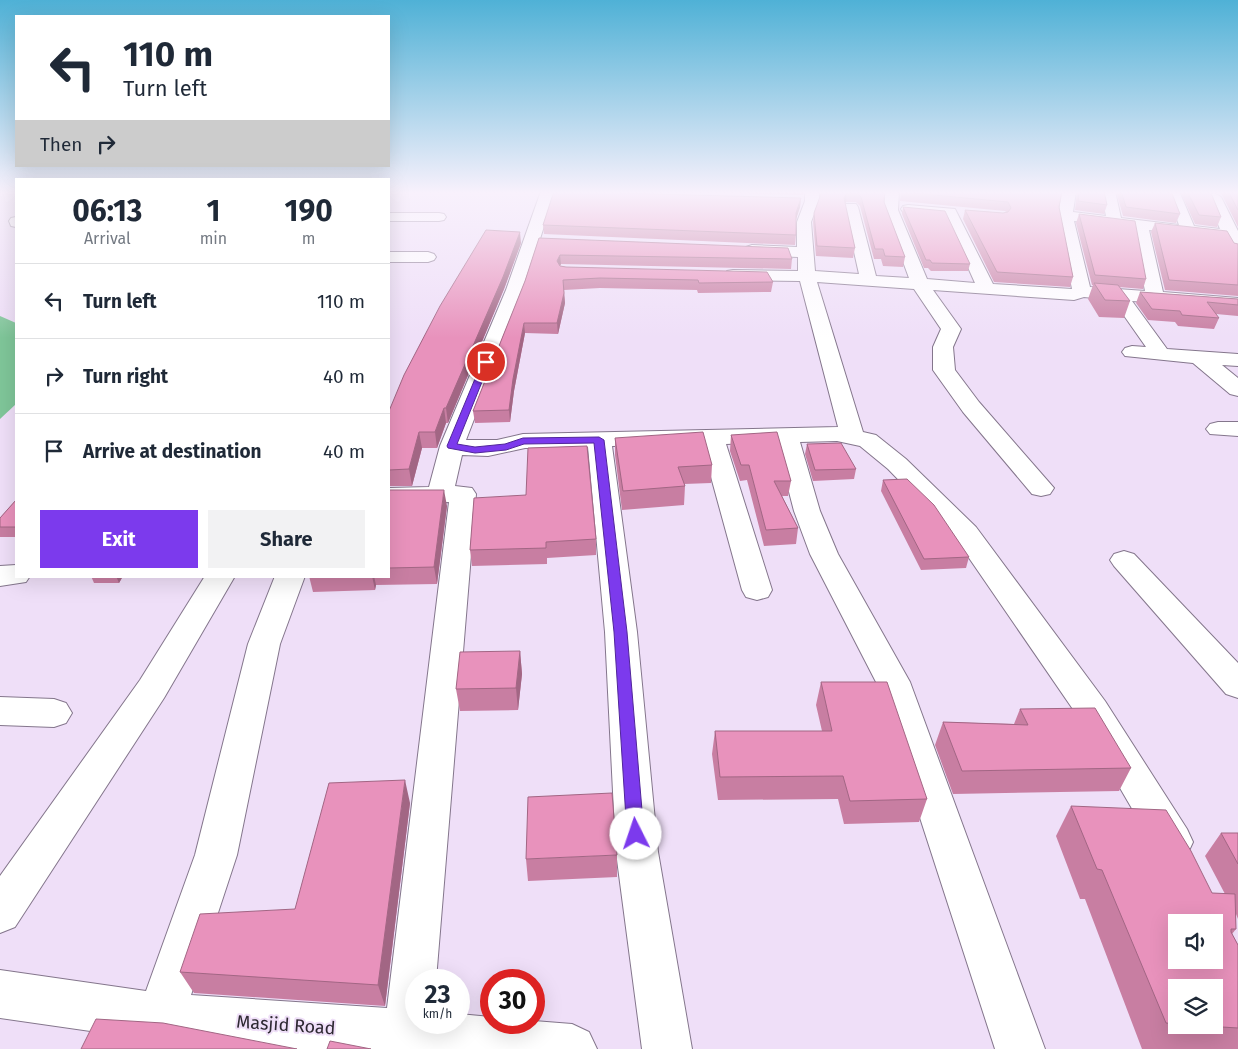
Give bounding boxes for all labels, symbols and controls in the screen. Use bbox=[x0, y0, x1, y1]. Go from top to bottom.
text: 110 m bbox=[123, 33, 213, 75]
icon: left bbox=[40, 35, 105, 100]
text: Turn left bbox=[123, 75, 207, 102]
icon: right bbox=[92, 130, 120, 158]
text: Then bbox=[40, 133, 82, 156]
text: 06:13 bbox=[72, 193, 142, 229]
text: 1 bbox=[206, 193, 220, 229]
text: 190 bbox=[284, 193, 333, 229]
text: Arrival bbox=[84, 229, 131, 248]
text: min bbox=[200, 229, 227, 248]
text: m bbox=[302, 229, 315, 248]
icon: left bbox=[40, 287, 68, 315]
text: Turn left bbox=[83, 290, 157, 313]
text: 110 m bbox=[317, 290, 365, 313]
pin bbox=[465, 341, 507, 383]
icon: arrive bbox=[472, 348, 500, 376]
icon: right bbox=[40, 362, 68, 390]
text: Turn right bbox=[83, 365, 168, 388]
text: 40 m bbox=[323, 365, 365, 388]
icon: arrive bbox=[40, 437, 68, 465]
text: Arrive at destination bbox=[83, 440, 262, 463]
text: 40 m bbox=[323, 440, 365, 463]
button: Exit bbox=[40, 510, 198, 568]
button: Share bbox=[208, 510, 365, 568]
position arrow bbox=[609, 807, 661, 859]
map controls bbox=[1168, 914, 1223, 1034]
button: sound bbox=[1168, 914, 1223, 969]
speed limit sign: 30 bbox=[480, 969, 545, 1034]
button: layers bbox=[1168, 979, 1223, 1034]
text: 23 bbox=[425, 980, 450, 1010]
text: km/h bbox=[423, 1007, 452, 1021]
street label: Masjid Road bbox=[236, 1011, 336, 1039]

